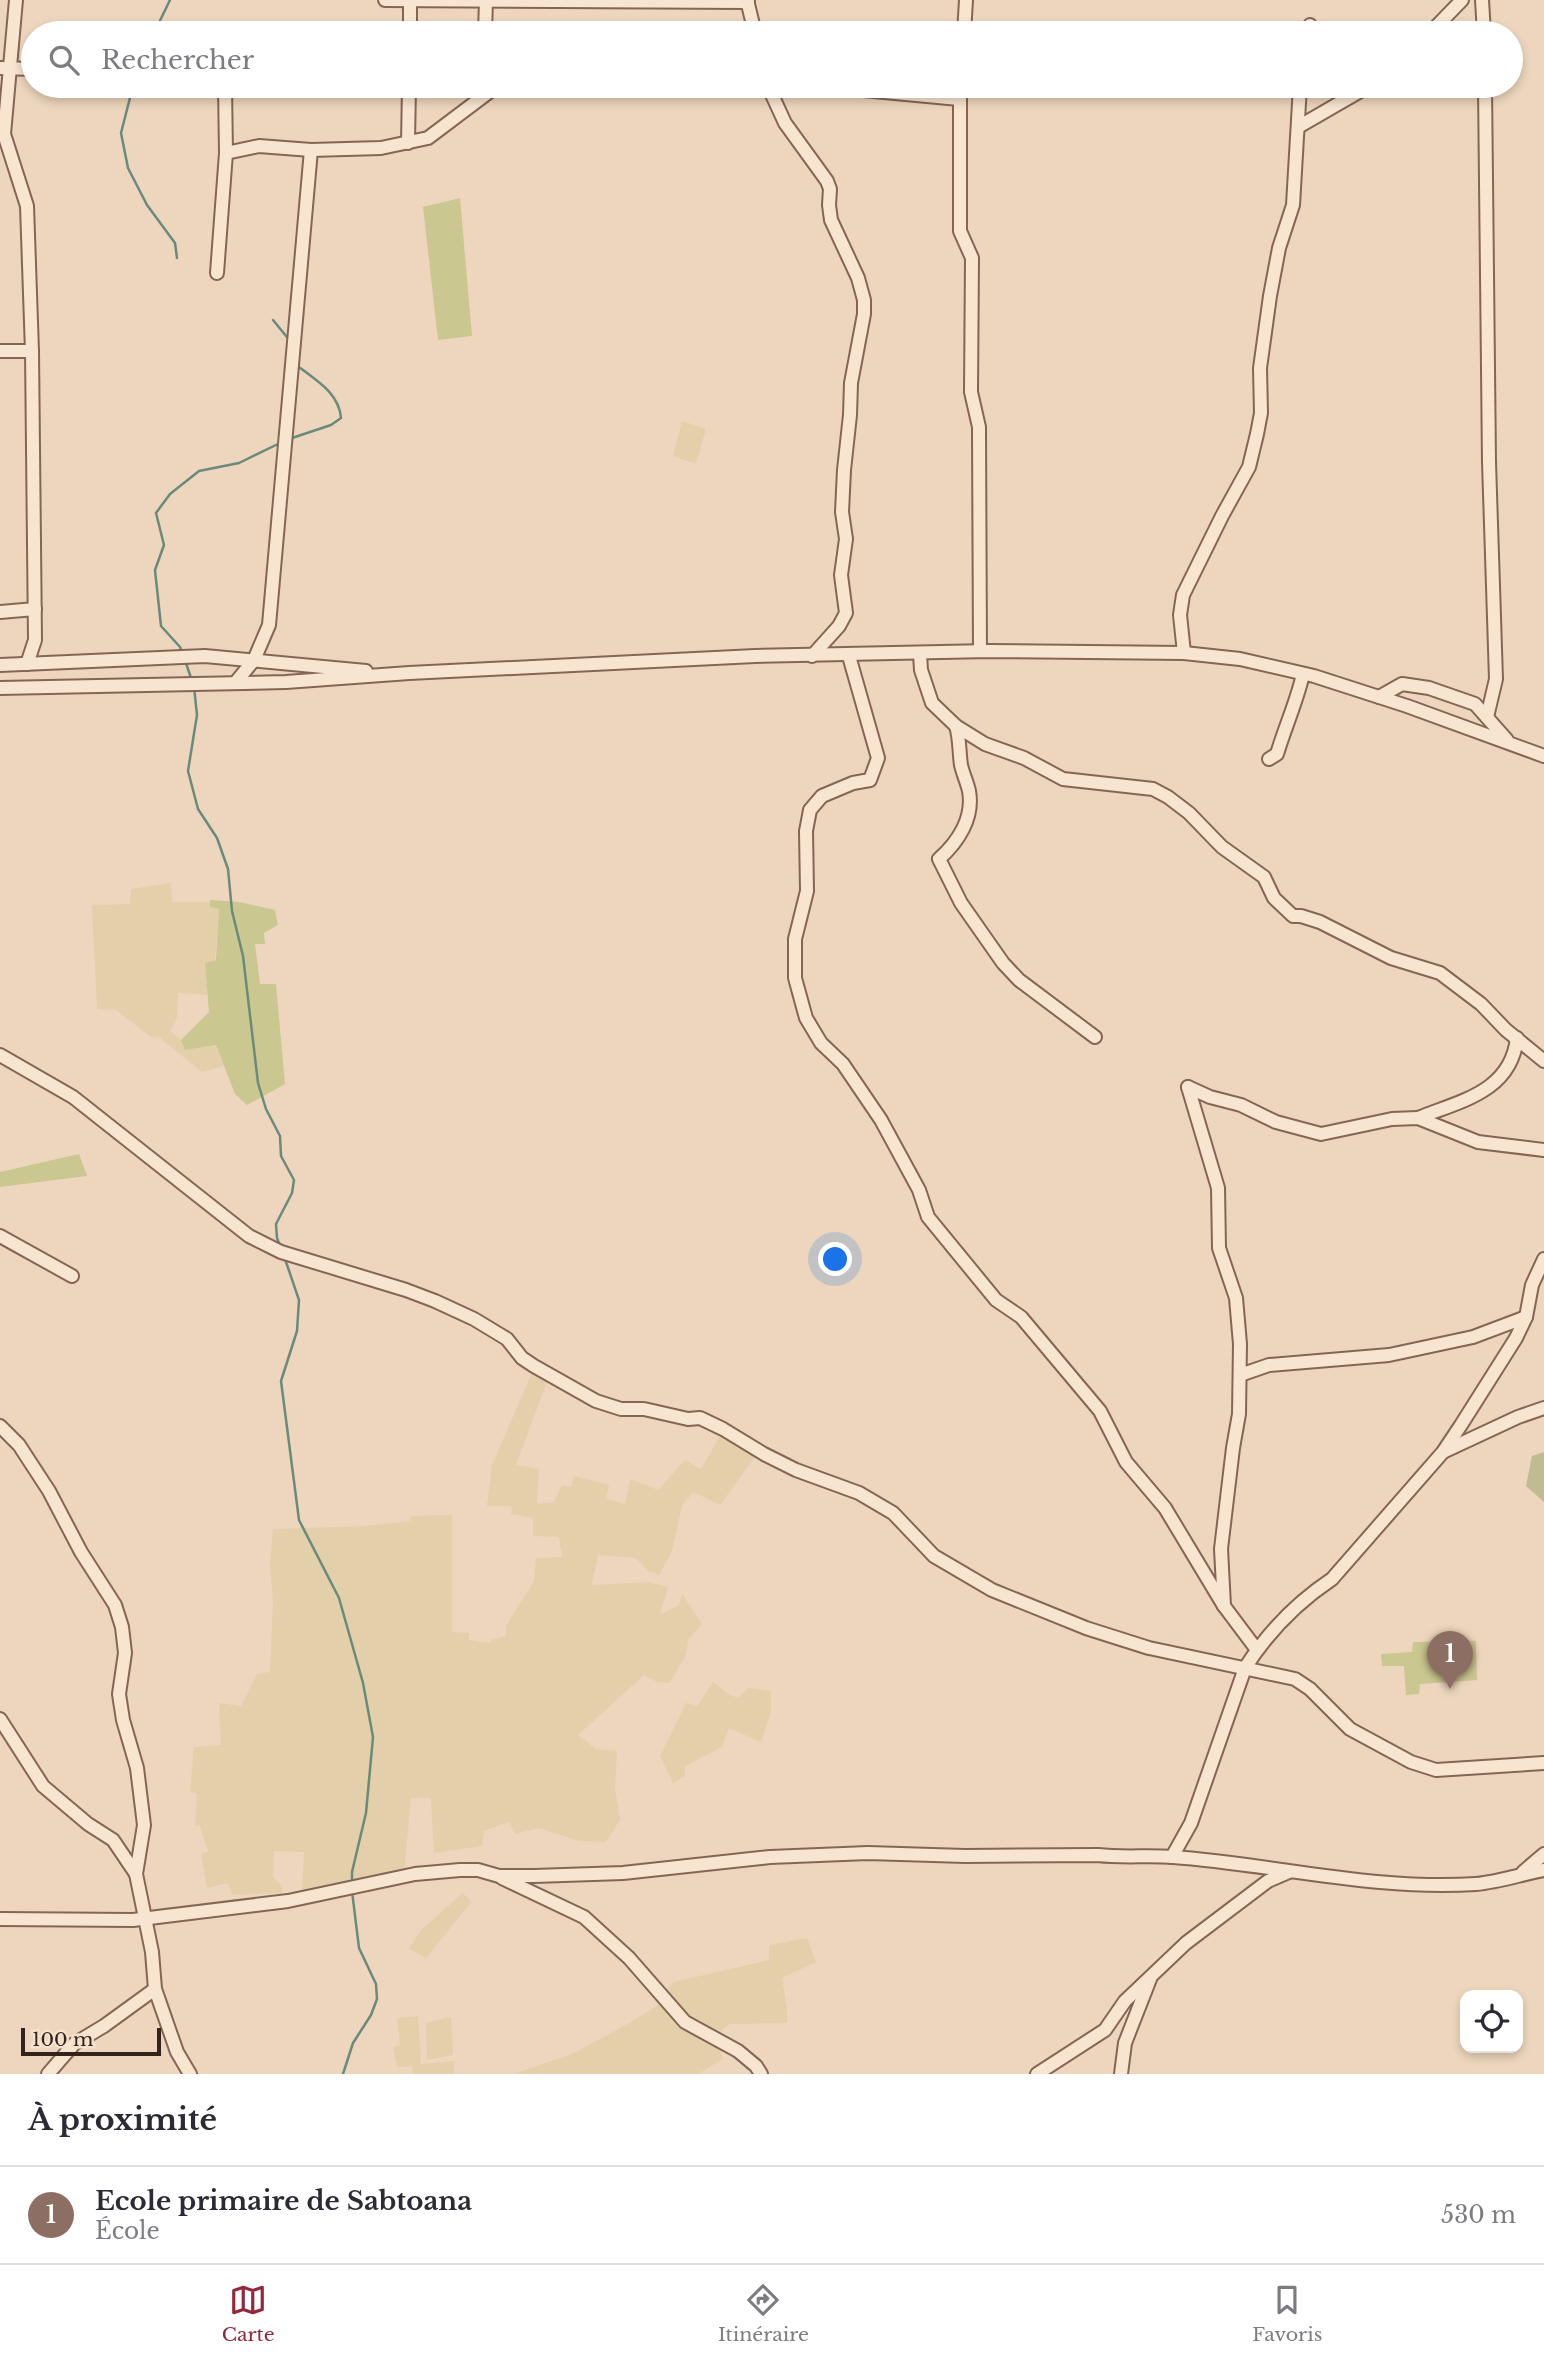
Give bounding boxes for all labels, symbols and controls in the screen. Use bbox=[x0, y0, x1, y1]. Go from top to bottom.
search box bbox=[21, 21, 1523, 98]
icon: search bbox=[45, 41, 83, 79]
text: Rechercher bbox=[101, 44, 254, 76]
your location bbox=[818, 1242, 852, 1276]
pin: 1 bbox=[1427, 1631, 1473, 1689]
map controls bbox=[1460, 1990, 1523, 2053]
button: locate bbox=[1460, 1990, 1523, 2053]
scale bar bbox=[21, 2025, 161, 2057]
text: 100 m bbox=[32, 2028, 93, 2051]
text: À proximité bbox=[28, 2101, 217, 2138]
text: Ecole primaire de Sabtoana bbox=[95, 2185, 472, 2217]
text: 1 bbox=[46, 2201, 56, 2229]
text: 530 m bbox=[1441, 2201, 1516, 2229]
text: École bbox=[95, 2217, 160, 2245]
tab: Carte bbox=[222, 2281, 275, 2346]
tab: Itinéraire bbox=[718, 2281, 809, 2346]
tab: Favoris bbox=[1252, 2281, 1322, 2346]

